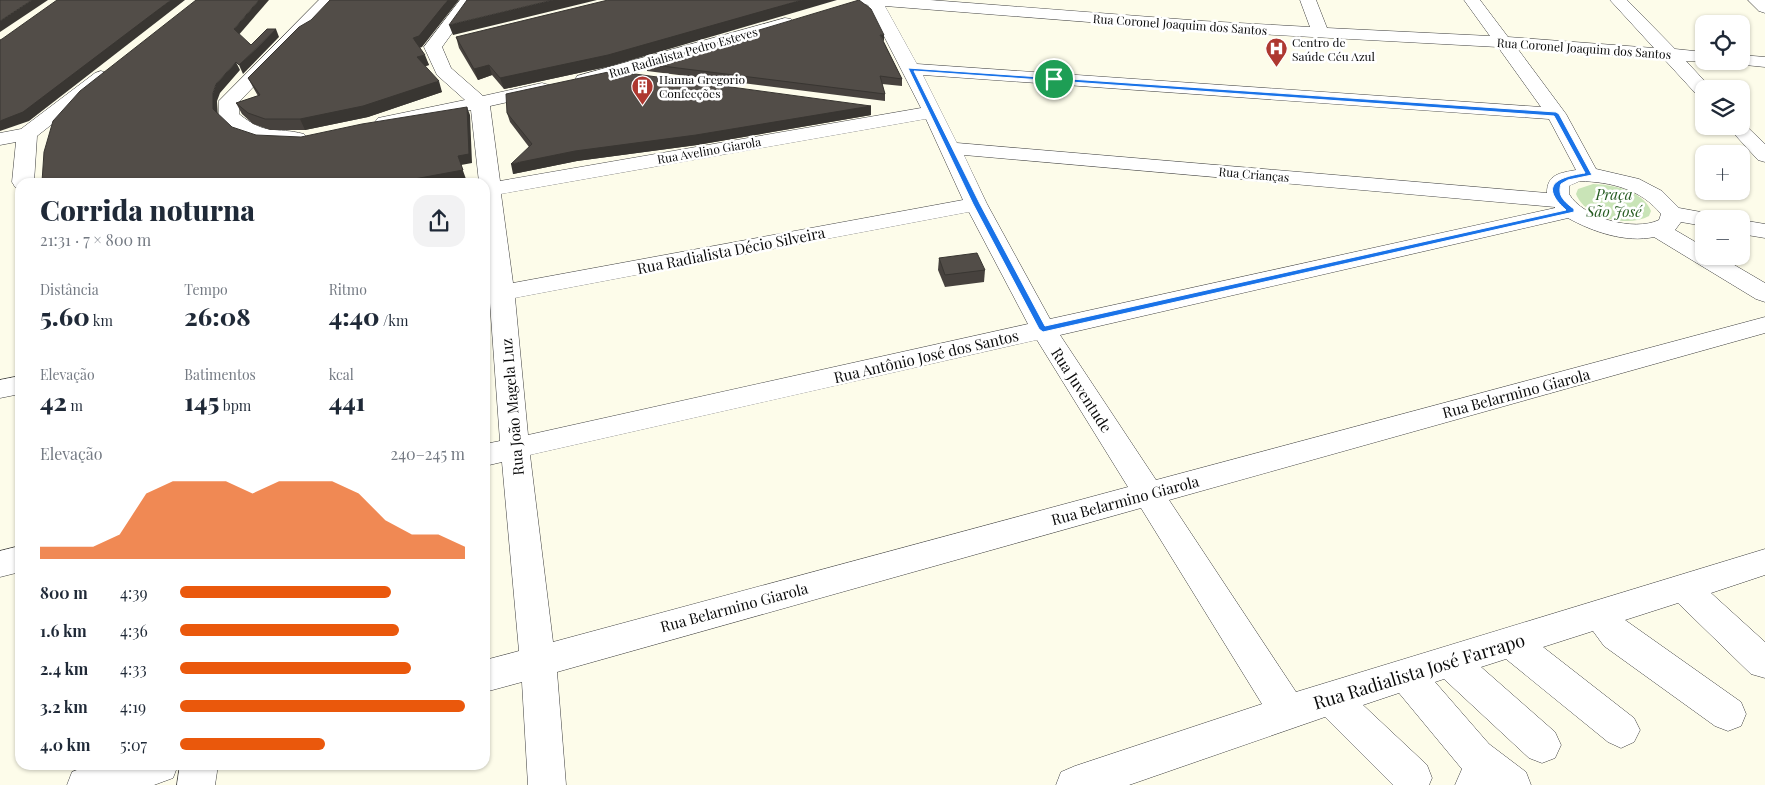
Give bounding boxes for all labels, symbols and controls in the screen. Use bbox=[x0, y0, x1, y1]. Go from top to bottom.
street label: Rua Coronel Joaquim dos Santos bbox=[1092, 10, 1268, 38]
map controls bbox=[1695, 15, 1750, 265]
button: locate bbox=[1695, 15, 1750, 70]
street label: Rua Radialista Pedro Esteves bbox=[607, 23, 759, 81]
place label: Centro de Saúde Céu Azul bbox=[1292, 34, 1376, 64]
street label: Rua Coronel Joaquim dos Santos bbox=[1496, 34, 1672, 62]
hospital icon: Centro de Saúde Céu Azul bbox=[1264, 37, 1288, 68]
pin bbox=[1033, 58, 1075, 100]
icon: arrive bbox=[1040, 65, 1068, 93]
place label: Hanna Gregorio Confecções bbox=[659, 71, 745, 101]
building icon: Hanna Gregorio Confecções bbox=[631, 74, 655, 105]
button: layers bbox=[1695, 80, 1750, 135]
street label: Rua Avelino Giarola bbox=[656, 133, 762, 167]
button: + bbox=[1695, 145, 1750, 200]
street label: Rua Crianças bbox=[1218, 163, 1290, 185]
park label: Praça São José bbox=[1585, 184, 1643, 221]
text: Corrida noturna bbox=[40, 191, 255, 228]
button: share bbox=[413, 195, 465, 247]
button: − bbox=[1695, 210, 1750, 265]
street label: Rua Radialista Décio Silveira bbox=[635, 222, 827, 278]
text: 21:31 · 7 × 800 m bbox=[40, 229, 151, 250]
text: Distância bbox=[40, 280, 99, 299]
text: Tempo bbox=[184, 280, 228, 299]
text: Ritmo bbox=[329, 280, 367, 299]
text: 5.60 bbox=[40, 299, 90, 332]
text: 26:08 bbox=[184, 299, 250, 332]
text: 4:40 bbox=[329, 299, 380, 332]
text: km bbox=[90, 311, 113, 330]
text: /km bbox=[380, 311, 408, 330]
street label: Rua Antônio José dos Santos bbox=[832, 325, 1020, 387]
street label: Rua João Magela Luz bbox=[496, 338, 528, 476]
street label: Rua Juventude bbox=[1047, 344, 1117, 436]
street label: Rua Belarmino Giarola bbox=[1440, 364, 1593, 422]
text: Elevação bbox=[40, 365, 95, 384]
text: Batimentos bbox=[184, 365, 256, 384]
text: kcal bbox=[329, 365, 354, 384]
text: 42 bbox=[40, 384, 67, 417]
text: 145 bbox=[184, 384, 219, 417]
text: 441 bbox=[329, 384, 365, 417]
text: m bbox=[67, 396, 83, 415]
text: bpm bbox=[219, 396, 251, 415]
text: Elevação bbox=[40, 443, 102, 464]
text: 240–245 m bbox=[391, 443, 465, 464]
street label: Rua Belarmino Giarola bbox=[1049, 471, 1202, 529]
street label: Rua Belarmino Giarola bbox=[658, 578, 811, 636]
text: 800 m bbox=[40, 582, 88, 603]
text: 4:39 bbox=[120, 582, 148, 603]
text: 1.6 km bbox=[40, 620, 87, 641]
text: 4:36 bbox=[120, 620, 148, 641]
street label: Rua Radialista José Farrapo bbox=[1310, 627, 1528, 715]
text: 2.4 km bbox=[40, 658, 88, 679]
text: 4:33 bbox=[120, 658, 147, 679]
text: 3.2 km bbox=[40, 696, 88, 717]
text: 4:19 bbox=[120, 696, 146, 717]
text: 4.0 km bbox=[40, 734, 90, 755]
text: 5:07 bbox=[120, 734, 147, 755]

